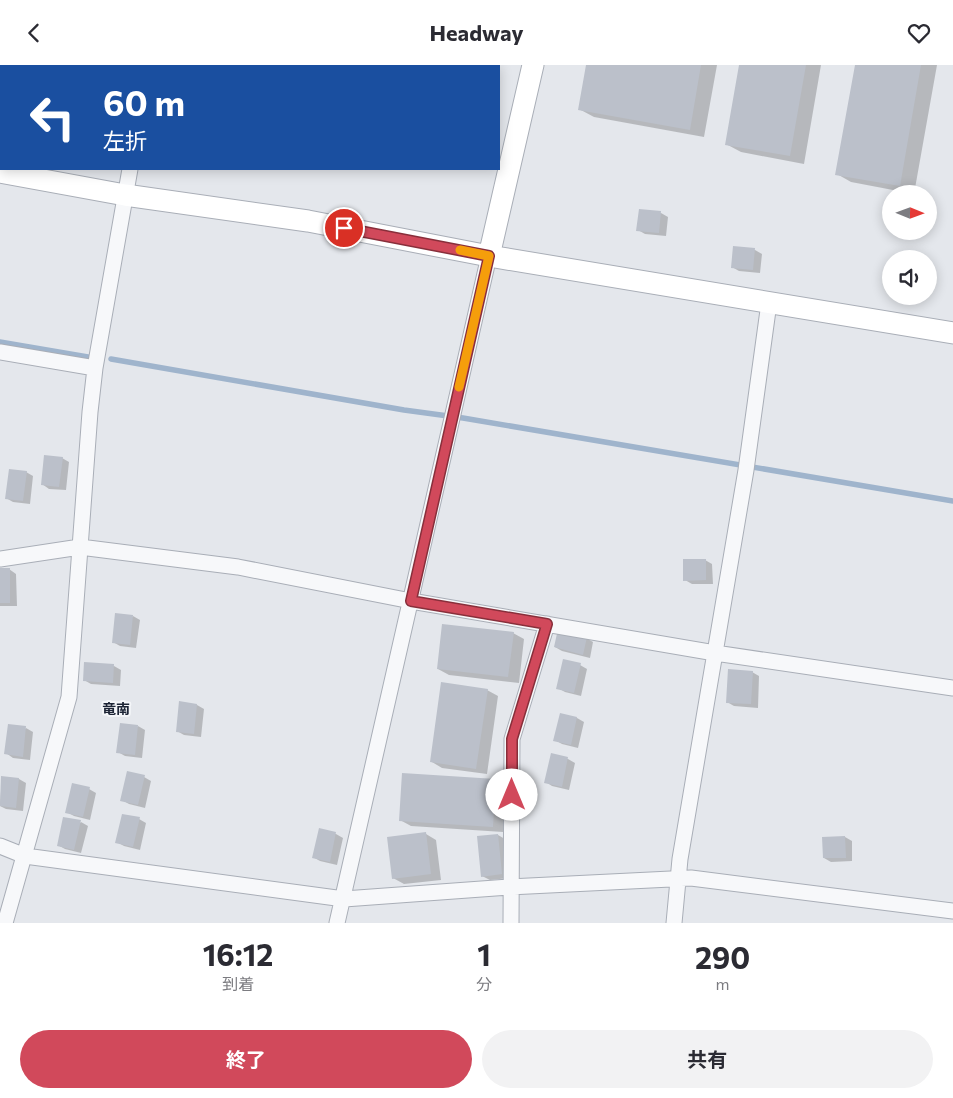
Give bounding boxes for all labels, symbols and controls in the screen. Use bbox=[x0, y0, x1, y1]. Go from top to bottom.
icon: back bbox=[20, 19, 48, 47]
text: Headway bbox=[430, 19, 523, 46]
icon: heart bbox=[905, 19, 933, 47]
text: 60 m bbox=[103, 80, 185, 123]
icon: left bbox=[20, 85, 85, 150]
text: 左折 bbox=[103, 127, 147, 154]
north arrow bbox=[882, 185, 938, 240]
map controls bbox=[882, 185, 937, 305]
pin bbox=[323, 207, 365, 249]
icon: arrive bbox=[330, 214, 358, 242]
button: sound bbox=[882, 250, 937, 305]
district label: 竜南 bbox=[102, 700, 130, 717]
position arrow bbox=[485, 768, 537, 820]
text: 16:12 bbox=[203, 935, 273, 972]
text: 1 bbox=[477, 935, 491, 972]
text: 290 bbox=[695, 938, 750, 975]
text: 到着 bbox=[222, 974, 254, 993]
text: 分 bbox=[476, 974, 492, 993]
text: m bbox=[716, 974, 730, 993]
button: 終了 bbox=[20, 1030, 472, 1088]
button: 共有 bbox=[482, 1030, 933, 1088]

